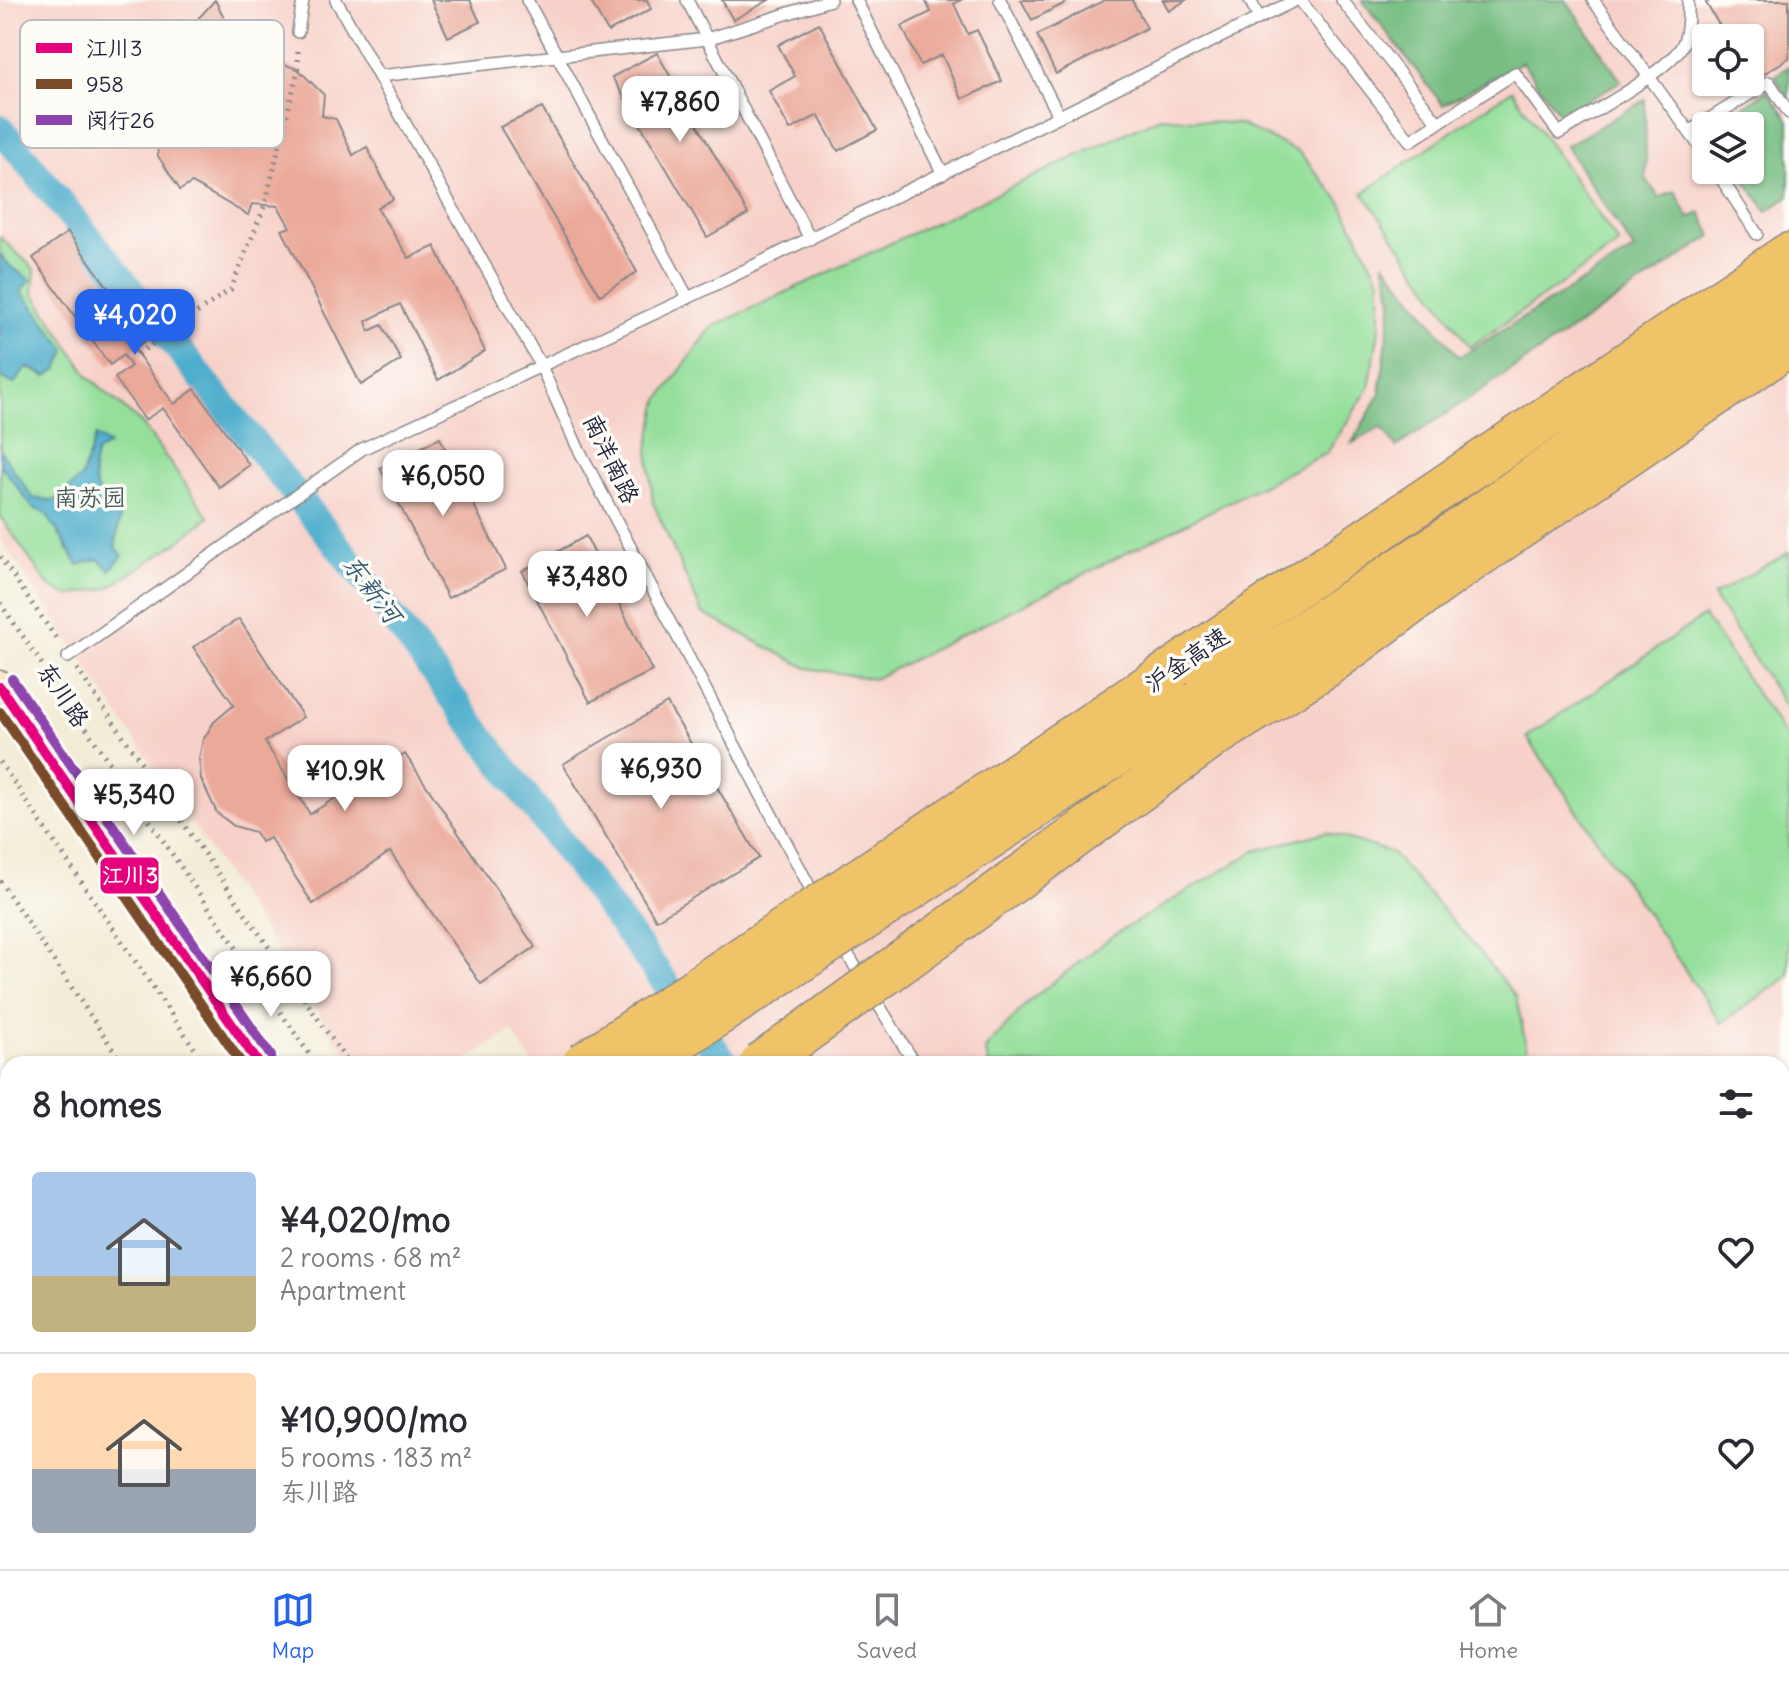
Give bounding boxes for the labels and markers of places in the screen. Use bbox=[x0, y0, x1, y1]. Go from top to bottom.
pin: ¥7,860 bbox=[615, 76, 745, 144]
pin: ¥4,020 bbox=[70, 289, 200, 357]
pin: ¥6,050 bbox=[378, 450, 508, 518]
pin: ¥3,480 bbox=[522, 551, 652, 619]
pin: ¥6,930 bbox=[596, 743, 726, 811]
pin: ¥10.9K bbox=[280, 745, 410, 813]
pin: ¥5,340 bbox=[69, 769, 199, 837]
pin: ¥6,660 bbox=[206, 951, 336, 1019]

